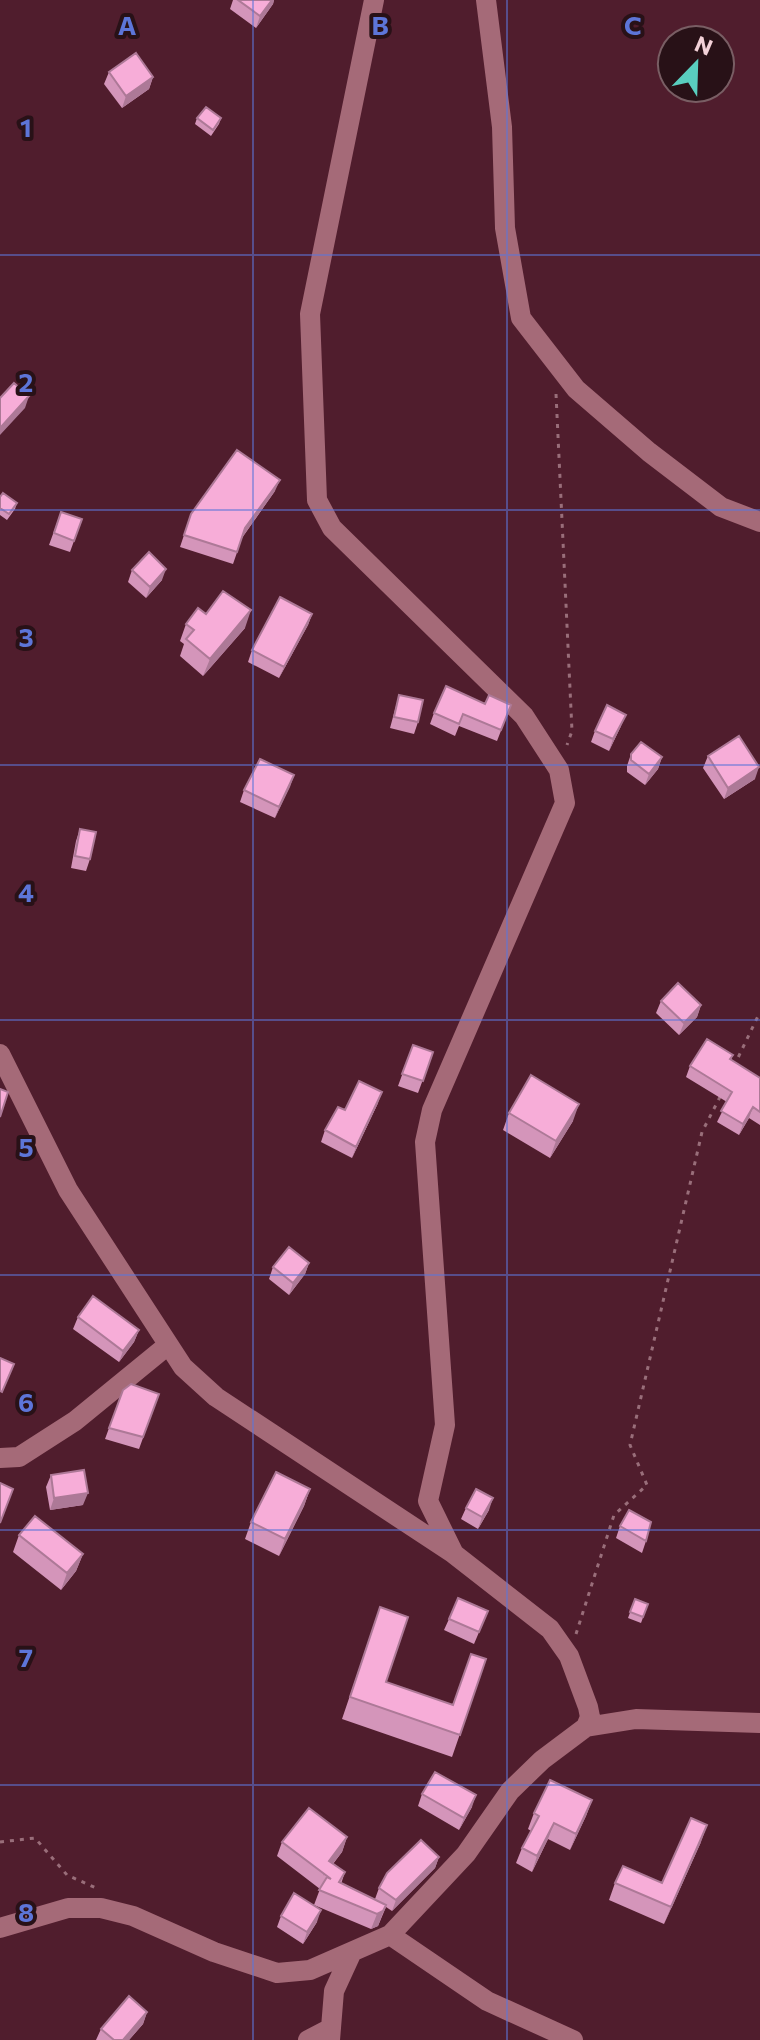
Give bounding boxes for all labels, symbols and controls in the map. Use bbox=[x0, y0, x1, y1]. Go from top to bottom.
text: A bbox=[118, 9, 137, 40]
text: B bbox=[371, 9, 389, 40]
text: C bbox=[624, 9, 642, 40]
north arrow bbox=[656, 24, 736, 104]
text: N bbox=[691, 29, 717, 61]
text: 1 bbox=[20, 111, 32, 142]
text: 2 bbox=[19, 366, 33, 397]
text: 3 bbox=[18, 621, 34, 652]
text: 4 bbox=[18, 876, 34, 907]
text: 5 bbox=[18, 1131, 34, 1162]
text: 6 bbox=[18, 1386, 34, 1417]
text: 7 bbox=[19, 1641, 33, 1672]
text: 8 bbox=[18, 1896, 34, 1927]

